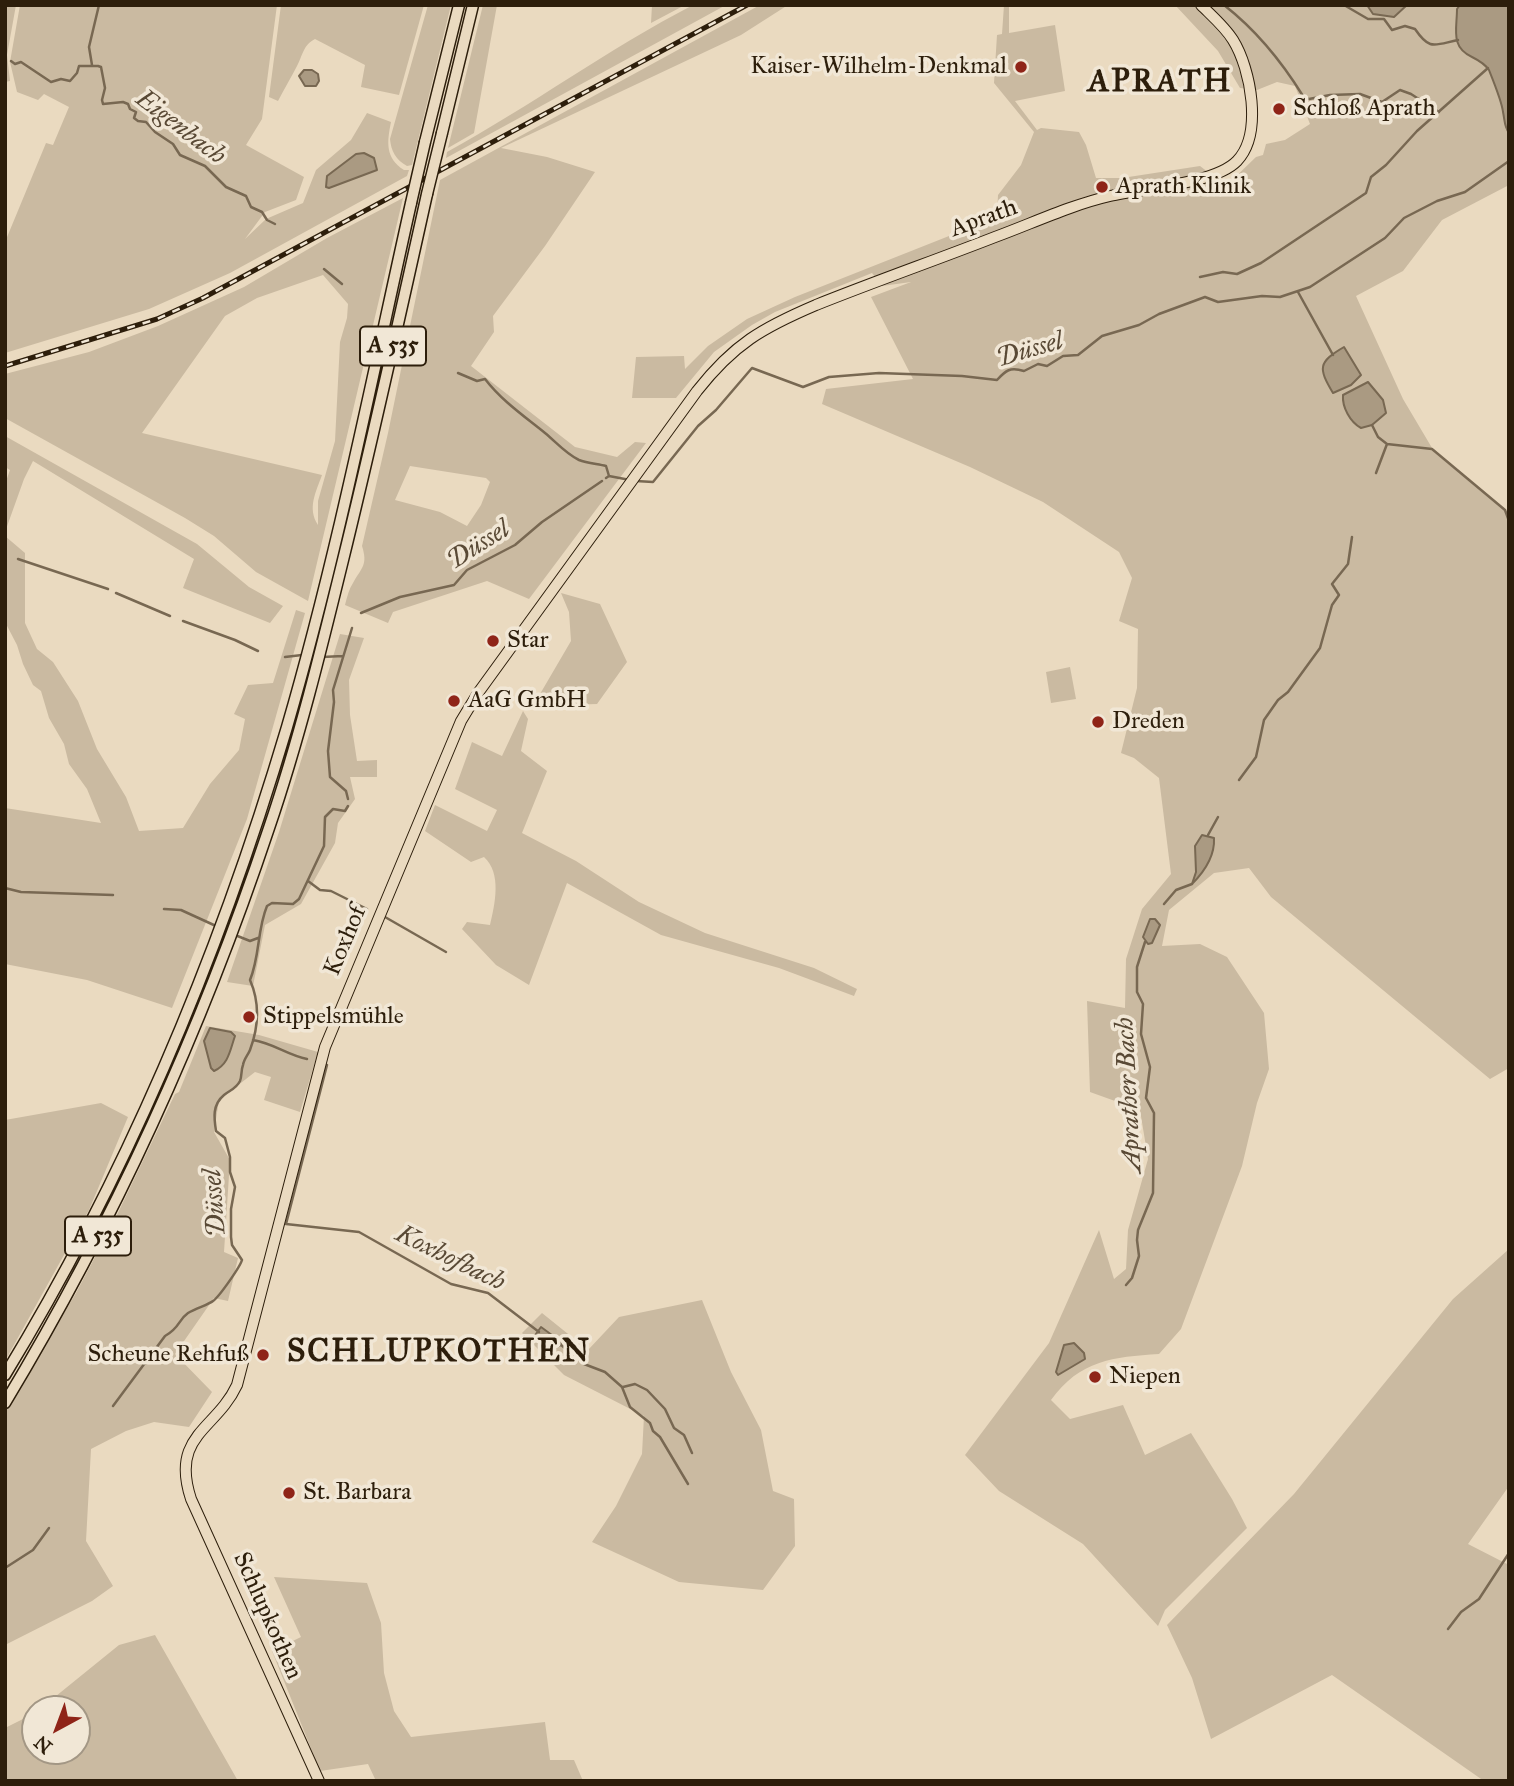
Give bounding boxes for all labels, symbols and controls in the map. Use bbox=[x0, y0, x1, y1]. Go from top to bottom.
place label: Kaiser-Wilhelm-Denkmal bbox=[750, 53, 1007, 81]
marker: Kaiser-Wilhelm-Denkmal bbox=[1013, 59, 1029, 75]
district label: APRATH bbox=[1088, 64, 1232, 102]
water label: Eigenbach bbox=[129, 84, 231, 172]
place label: Schloß Aprath bbox=[1293, 95, 1436, 123]
marker: Schloß Aprath bbox=[1271, 101, 1287, 117]
place label: Aprath Klinik bbox=[1116, 173, 1251, 201]
marker: Aprath Klinik bbox=[1094, 179, 1110, 195]
street label: Aprath bbox=[947, 194, 1021, 244]
road number: A 535 bbox=[360, 326, 426, 366]
water label: Düssel bbox=[993, 327, 1067, 375]
water label: Düssel bbox=[442, 515, 516, 577]
place label: Star bbox=[507, 627, 548, 655]
marker: Star bbox=[485, 633, 501, 649]
place label: AaG GmbH bbox=[468, 687, 587, 715]
marker: AaG GmbH bbox=[446, 693, 462, 709]
place label: Dreden bbox=[1112, 708, 1185, 736]
marker: Dreden bbox=[1090, 714, 1106, 730]
street label: Koxhof bbox=[318, 902, 374, 980]
place label: Stippelsmühle bbox=[263, 1003, 404, 1031]
marker: Stippelsmühle bbox=[241, 1009, 257, 1025]
water label: Aprather Bach bbox=[1110, 1017, 1150, 1173]
water label: Düssel bbox=[198, 1168, 234, 1238]
road number: A 535 bbox=[65, 1217, 131, 1256]
water label: Koxhofbach bbox=[390, 1219, 510, 1299]
district label: SCHLUPKOTHEN bbox=[288, 1334, 590, 1372]
place label: Scheune Rehfuß bbox=[88, 1341, 249, 1369]
marker: Scheune Rehfuß bbox=[255, 1347, 271, 1363]
place label: Niepen bbox=[1109, 1363, 1181, 1391]
marker: Niepen bbox=[1087, 1369, 1103, 1385]
place label: St. Barbara bbox=[303, 1479, 411, 1507]
marker: St. Barbara bbox=[281, 1485, 297, 1501]
street label: Schlupkothen bbox=[226, 1548, 308, 1684]
north arrow bbox=[21, 1695, 91, 1765]
text: N bbox=[30, 1731, 57, 1759]

